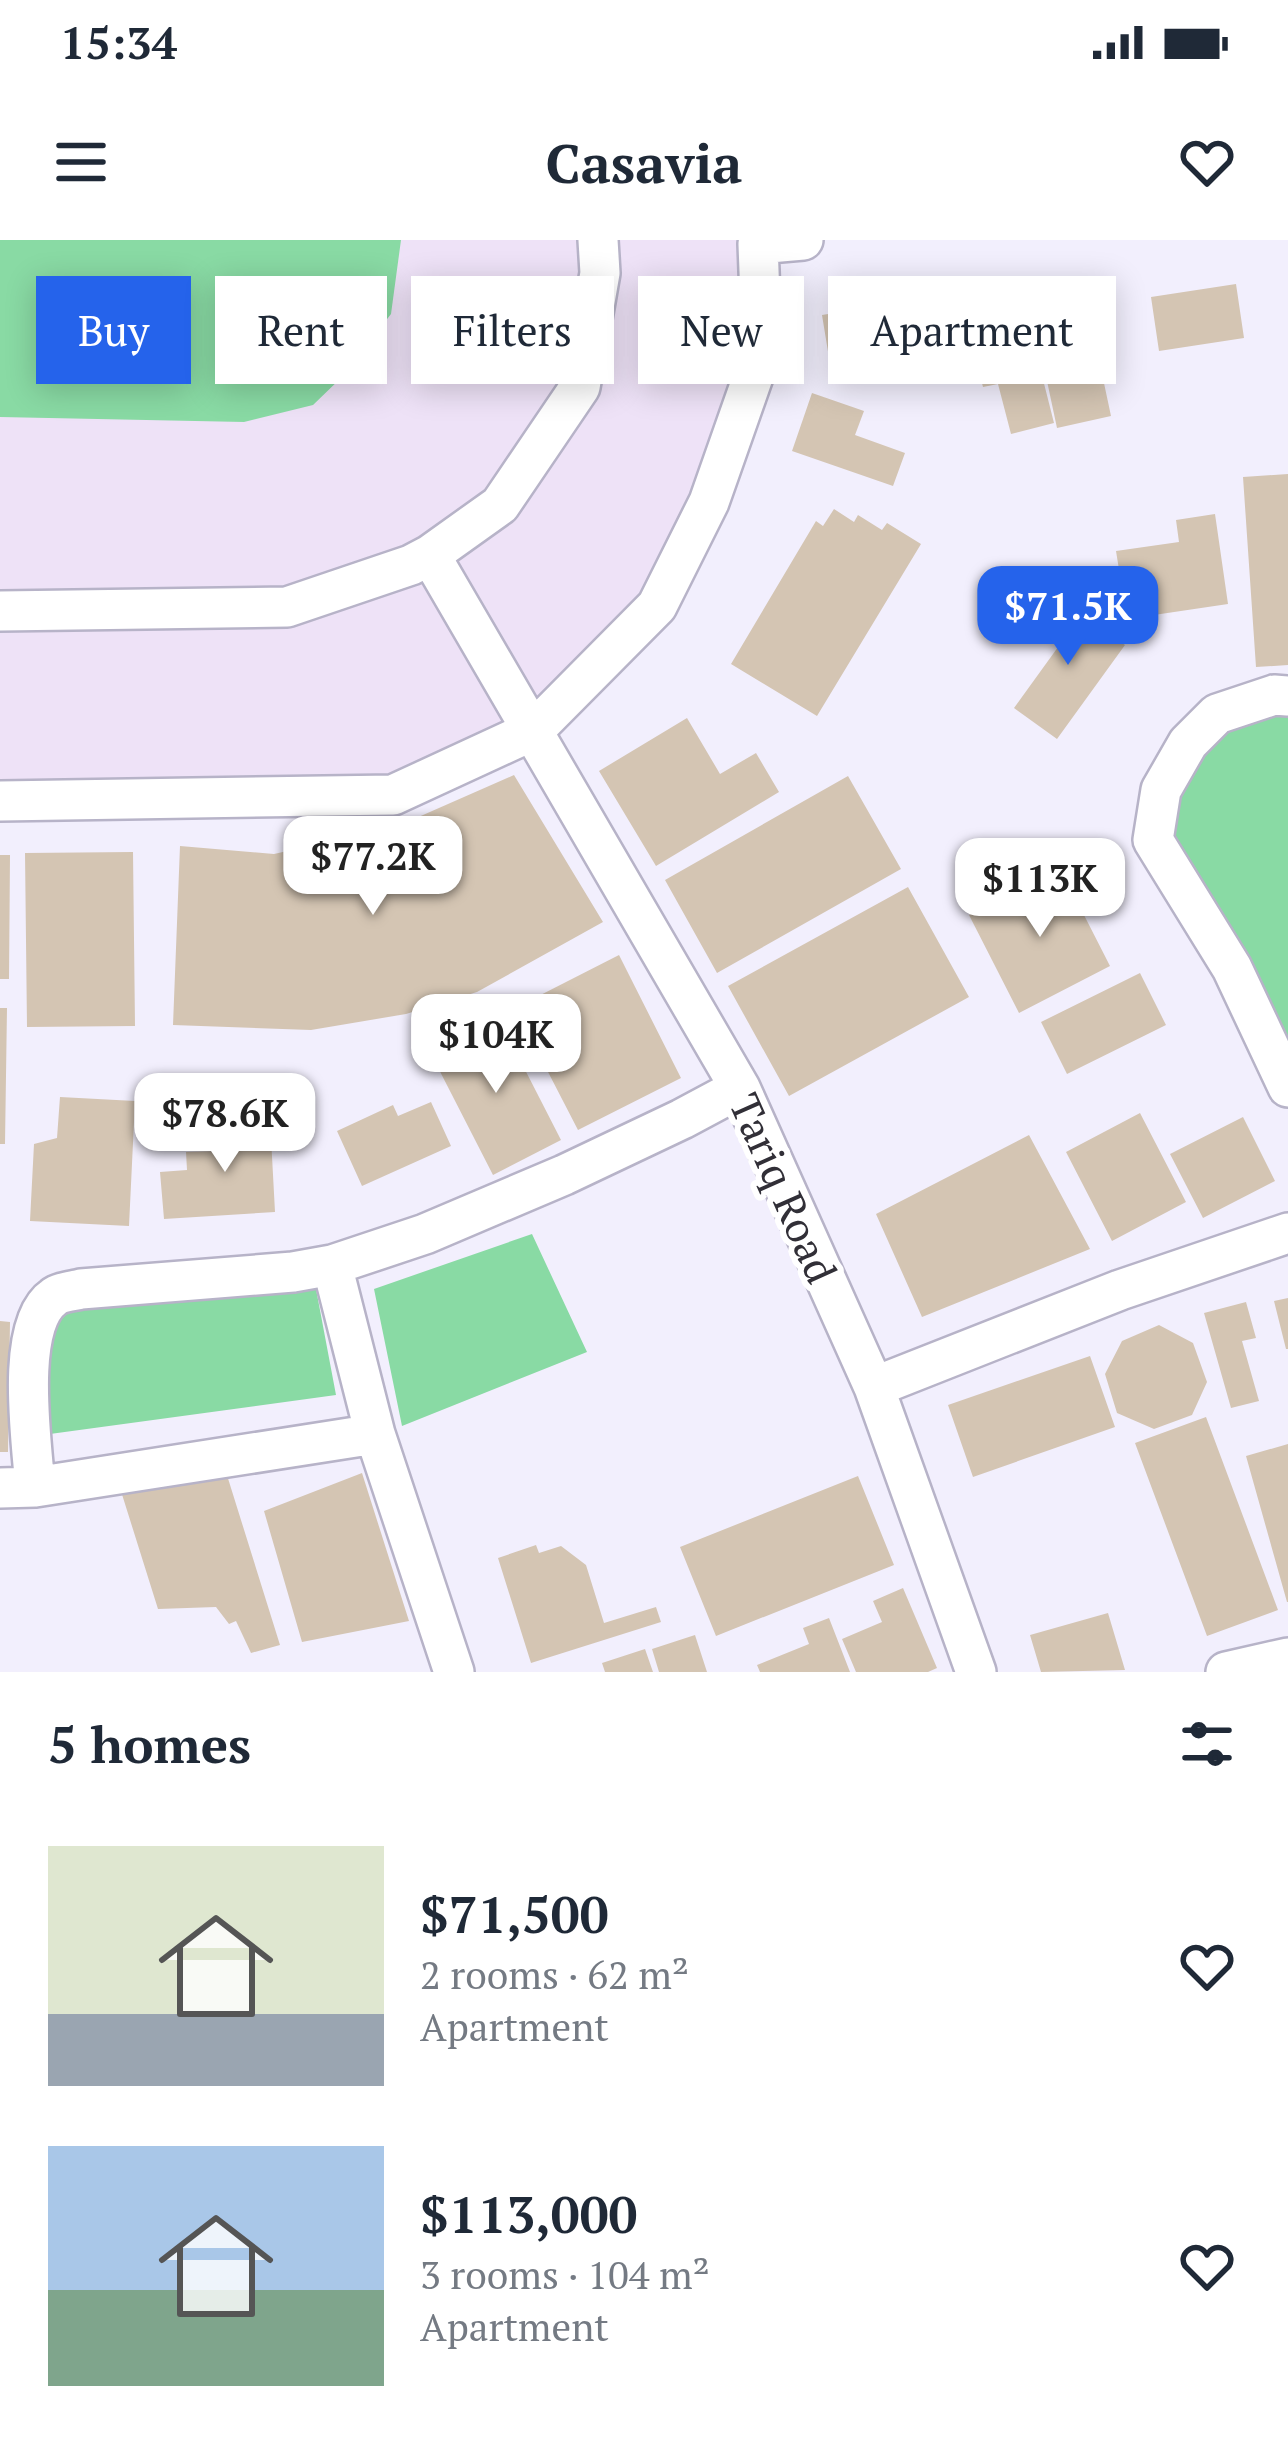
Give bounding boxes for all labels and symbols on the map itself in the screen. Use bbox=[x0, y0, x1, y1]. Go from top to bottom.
pin: $71.5K bbox=[970, 566, 1166, 668]
pin: $77.2K bbox=[275, 816, 471, 918]
pin: $113K bbox=[956, 838, 1124, 940]
pin: $104K bbox=[412, 994, 580, 1096]
pin: $78.6K bbox=[127, 1073, 323, 1175]
street label: Tariq Road bbox=[717, 1085, 851, 1291]

